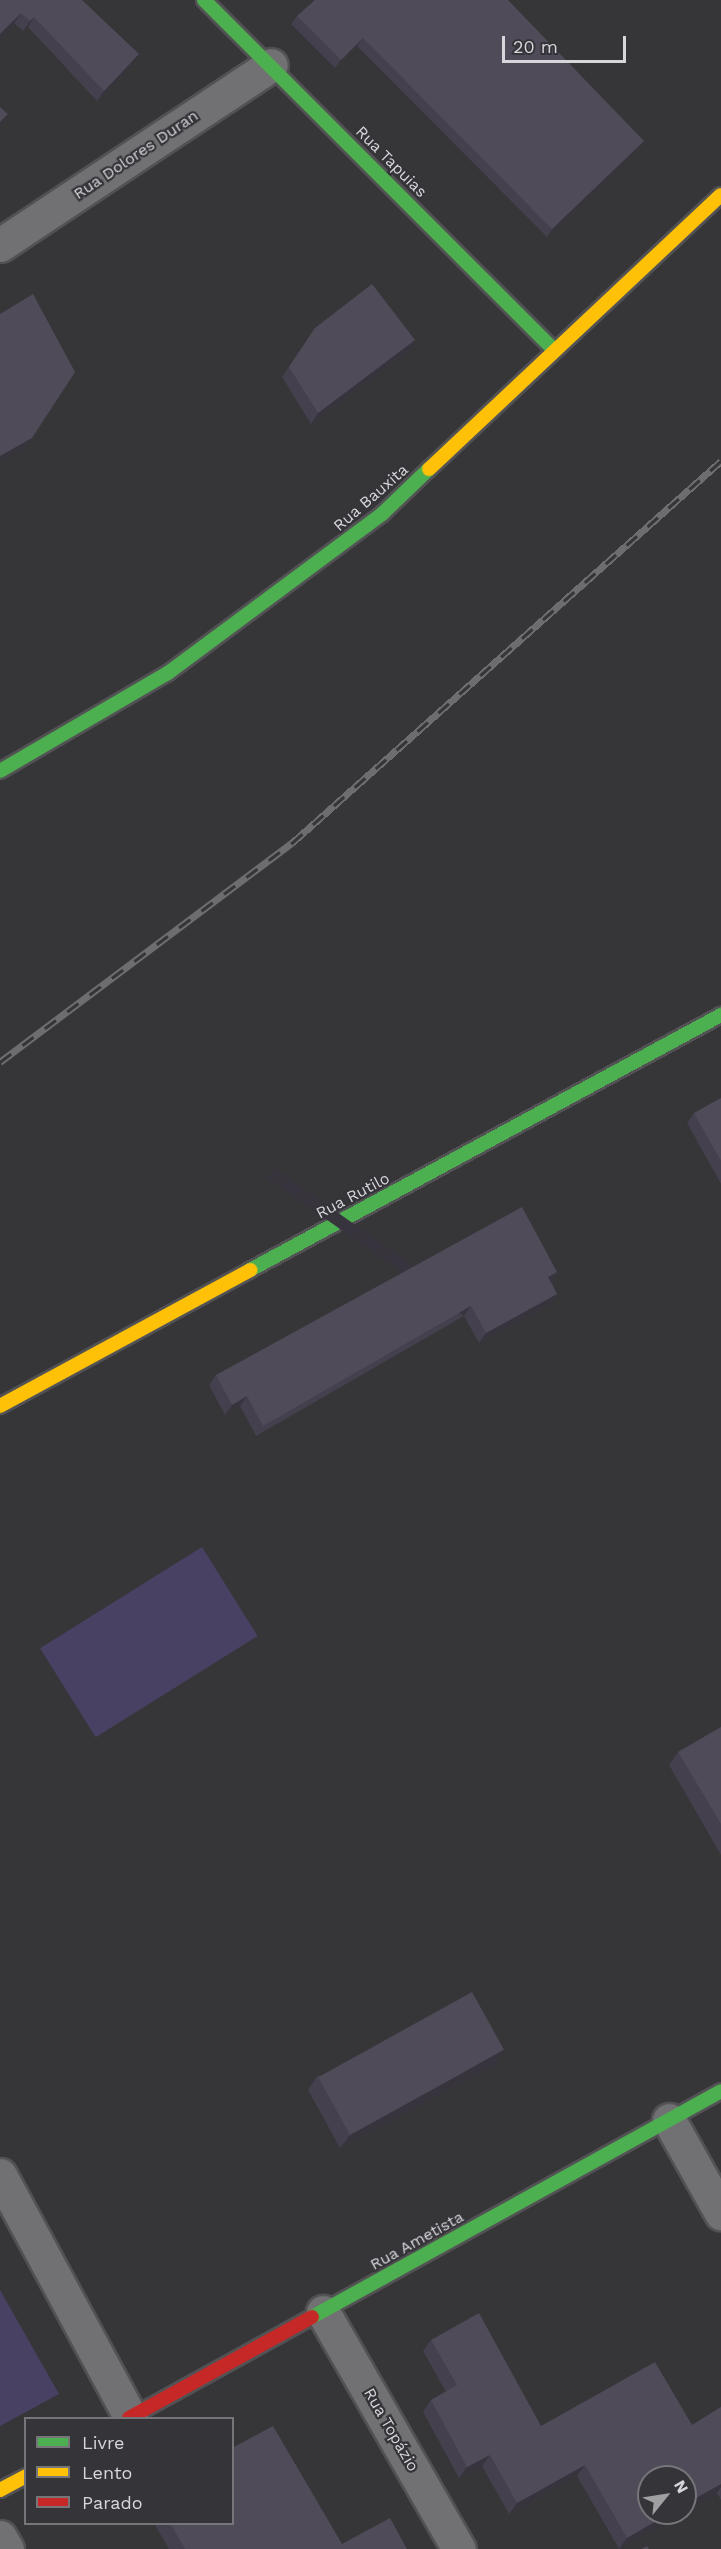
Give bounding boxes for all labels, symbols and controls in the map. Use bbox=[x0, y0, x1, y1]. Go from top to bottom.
scale bar bbox=[505, 24, 630, 62]
text: 20 m bbox=[513, 36, 558, 57]
street label: Rua Dolores Duran bbox=[70, 106, 202, 204]
street label: Rua Tapuias bbox=[351, 122, 431, 202]
street label: Rua Bauxita bbox=[330, 460, 412, 536]
street label: Rua Rutilo bbox=[313, 1169, 393, 1223]
street label: Rua Ametista bbox=[367, 2207, 467, 2275]
street label: Rua Topázio bbox=[359, 2385, 423, 2475]
legend bbox=[24, 2417, 234, 2525]
text: Livre bbox=[82, 2432, 124, 2453]
text: Lento bbox=[82, 2462, 132, 2483]
north arrow bbox=[637, 2465, 697, 2525]
text: N bbox=[670, 2477, 692, 2497]
text: Parado bbox=[82, 2492, 143, 2513]

